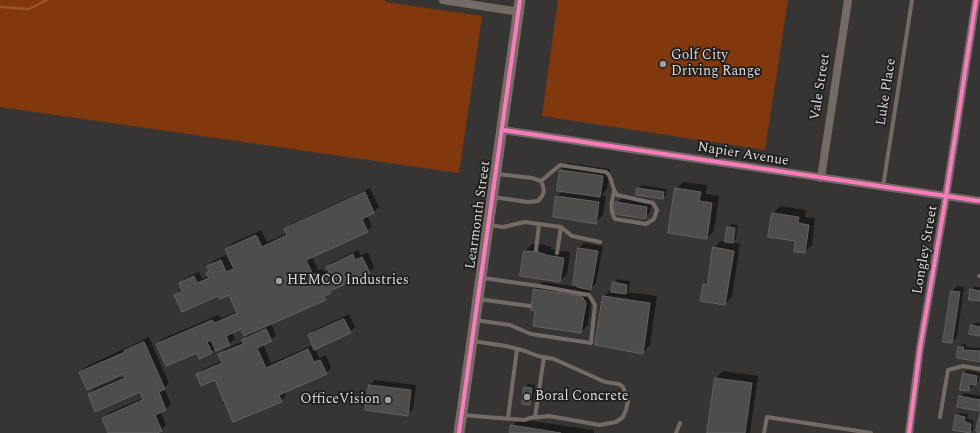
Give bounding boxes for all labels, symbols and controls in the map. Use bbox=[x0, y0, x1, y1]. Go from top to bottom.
place label: Golf City Driving Range bbox=[671, 48, 761, 80]
street label: Vale Street bbox=[807, 52, 835, 122]
street label: Luke Place bbox=[873, 57, 901, 127]
marker: Golf City Driving Range bbox=[658, 59, 668, 69]
street label: Napier Avenue bbox=[696, 139, 790, 171]
street label: Learmonth Street bbox=[463, 160, 495, 270]
street label: Longley Street bbox=[910, 204, 942, 296]
place label: HEMCO Industries bbox=[287, 273, 409, 289]
marker: HEMCO Industries bbox=[274, 276, 284, 286]
place label: Boral Concrete bbox=[535, 389, 629, 405]
place label: OfficeVision bbox=[300, 392, 380, 408]
marker: Boral Concrete bbox=[522, 392, 532, 402]
marker: OfficeVision bbox=[383, 395, 393, 405]

